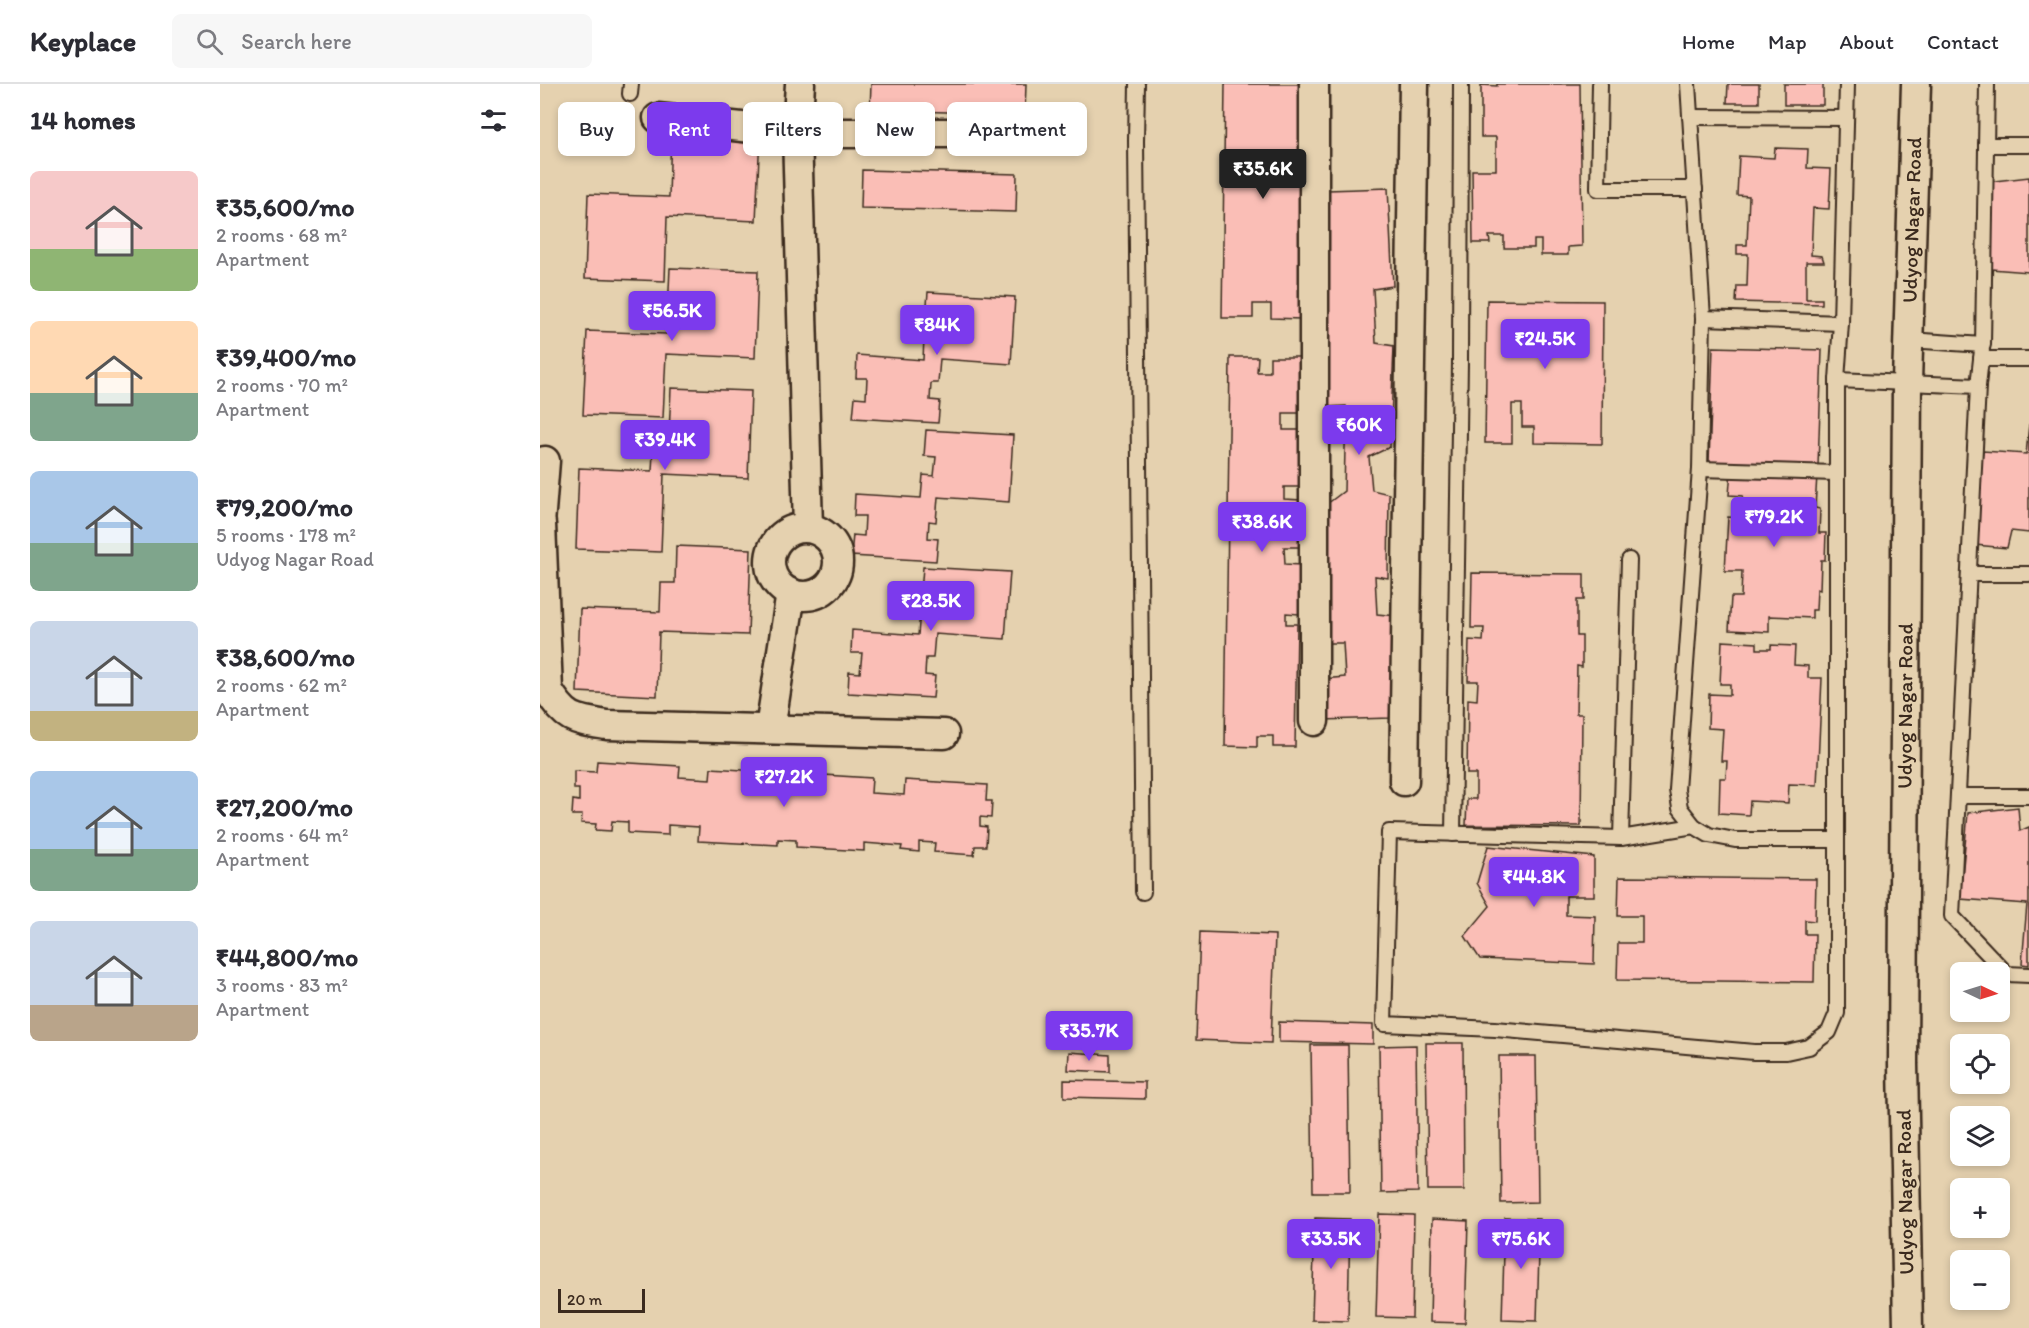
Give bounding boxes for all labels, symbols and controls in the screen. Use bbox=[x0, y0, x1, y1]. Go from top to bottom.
search box bbox=[172, 14, 592, 68]
text: Keyplace bbox=[30, 24, 136, 58]
icon: search bbox=[193, 25, 226, 58]
text: Search here bbox=[241, 28, 352, 55]
text: Home bbox=[1682, 29, 1735, 54]
text: Map bbox=[1768, 29, 1807, 54]
text: About bbox=[1840, 29, 1894, 54]
text: Contact bbox=[1927, 29, 1999, 54]
chip: Buy bbox=[558, 102, 635, 156]
chip: Rent bbox=[647, 102, 731, 156]
chip: Filters bbox=[743, 102, 843, 156]
chip: New bbox=[855, 102, 935, 156]
chip: Apartment bbox=[947, 102, 1087, 156]
text: 14 homes bbox=[30, 104, 136, 136]
icon: filters bbox=[477, 104, 510, 137]
street label: Udyog Nagar Road bbox=[1896, 136, 1926, 303]
pin: ₹35.6K bbox=[1214, 149, 1312, 200]
text: ₹35.6K bbox=[1233, 156, 1293, 180]
text: ₹35,600/mo bbox=[216, 191, 354, 223]
icon: home bbox=[78, 195, 150, 267]
text: 2 rooms · 68 m² bbox=[216, 223, 347, 247]
text: Apartment bbox=[216, 247, 309, 271]
pin: ₹56.5K bbox=[623, 291, 721, 342]
text: ₹56.5K bbox=[642, 298, 702, 322]
pin: ₹84K bbox=[901, 305, 973, 356]
text: ₹84K bbox=[914, 312, 960, 336]
pin: ₹24.5K bbox=[1496, 319, 1594, 370]
text: ₹24.5K bbox=[1515, 326, 1575, 350]
text: ₹39,400/mo bbox=[216, 341, 356, 373]
icon: home bbox=[78, 345, 150, 417]
text: 2 rooms · 70 m² bbox=[216, 373, 348, 397]
text: Apartment bbox=[216, 397, 309, 421]
pin: ₹60K bbox=[1323, 405, 1395, 456]
text: ₹60K bbox=[1336, 412, 1382, 436]
pin: ₹39.4K bbox=[616, 420, 714, 471]
text: ₹39.4K bbox=[635, 427, 695, 451]
text: ₹79,200/mo bbox=[216, 491, 353, 523]
icon: home bbox=[78, 495, 150, 567]
pin: ₹79.2K bbox=[1725, 497, 1823, 548]
pin: ₹38.6K bbox=[1213, 502, 1311, 553]
text: ₹79.2K bbox=[1745, 504, 1803, 528]
text: ₹38.6K bbox=[1232, 509, 1292, 533]
text: 5 rooms · 178 m² bbox=[216, 523, 356, 547]
text: Udyog Nagar Road bbox=[216, 547, 374, 571]
pin: ₹28.5K bbox=[882, 581, 980, 632]
text: ₹28.5K bbox=[901, 588, 961, 612]
street label: Udyog Nagar Road bbox=[1892, 622, 1918, 789]
text: ₹38,600/mo bbox=[216, 641, 355, 673]
icon: home bbox=[78, 645, 150, 717]
text: 2 rooms · 62 m² bbox=[216, 673, 347, 697]
text: Apartment bbox=[216, 697, 309, 721]
pin: ₹27.2K bbox=[735, 757, 833, 808]
text: ₹27.2K bbox=[755, 764, 813, 788]
text: ₹27,200/mo bbox=[216, 791, 353, 823]
icon: home bbox=[78, 795, 150, 867]
text: 2 rooms · 64 m² bbox=[216, 823, 348, 847]
text: Apartment bbox=[216, 847, 309, 871]
pin: ₹44.8K bbox=[1485, 857, 1583, 908]
text: ₹44.8K bbox=[1503, 864, 1565, 888]
text: ₹44,800/mo bbox=[216, 941, 358, 973]
icon: home bbox=[78, 945, 150, 1017]
north arrow bbox=[1950, 962, 2010, 1022]
map controls bbox=[1950, 962, 2010, 1310]
text: 3 rooms · 83 m² bbox=[216, 973, 348, 997]
text: Apartment bbox=[216, 997, 309, 1021]
pin: ₹35.7K bbox=[1040, 1011, 1138, 1062]
text: ₹35.7K bbox=[1060, 1018, 1118, 1042]
button: locate bbox=[1950, 1034, 2010, 1094]
button: layers bbox=[1950, 1106, 2010, 1166]
street label: Udyog Nagar Road bbox=[1891, 1108, 1918, 1275]
button: + bbox=[1950, 1178, 2010, 1238]
pin: ₹33.5K bbox=[1282, 1219, 1380, 1270]
pin: ₹75.6K bbox=[1472, 1219, 1570, 1270]
text: ₹33.5K bbox=[1301, 1226, 1361, 1250]
text: ₹75.6K bbox=[1492, 1226, 1550, 1250]
button: − bbox=[1950, 1250, 2010, 1310]
scale bar bbox=[558, 1286, 645, 1314]
text: 20 m bbox=[567, 1290, 602, 1309]

